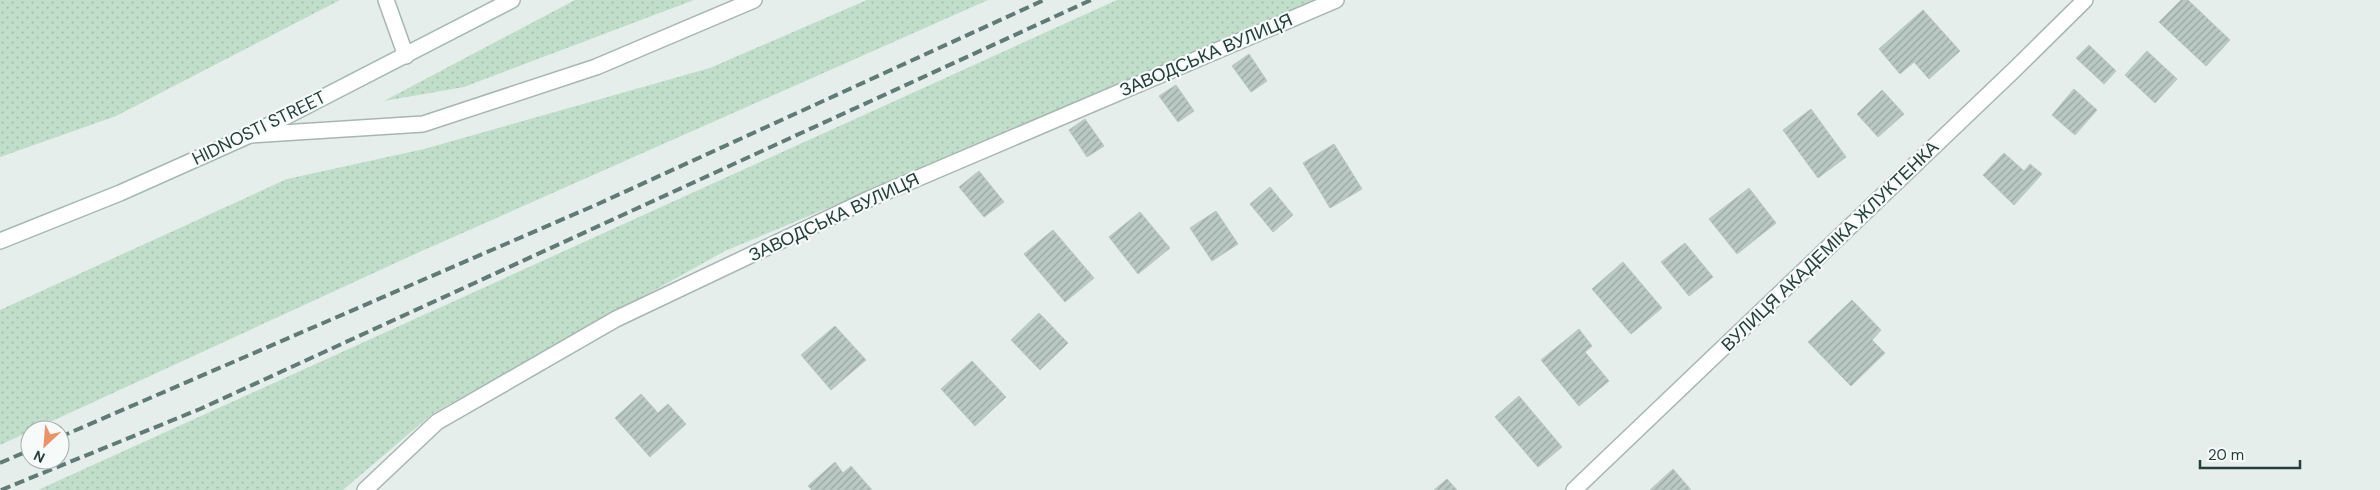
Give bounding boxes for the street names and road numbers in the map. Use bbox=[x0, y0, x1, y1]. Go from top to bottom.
street label: ЗАВОДСЬКА ВУЛИЦЯ bbox=[1116, 8, 1296, 102]
street label: HIDNOSTI STREET bbox=[188, 85, 330, 171]
street label: ВУЛИЦЯ АКАДЕМІКА ЖЛУКТЕНКА bbox=[1716, 135, 1944, 357]
street label: ЗАВОДСЬКА ВУЛИЦЯ bbox=[745, 167, 923, 267]

